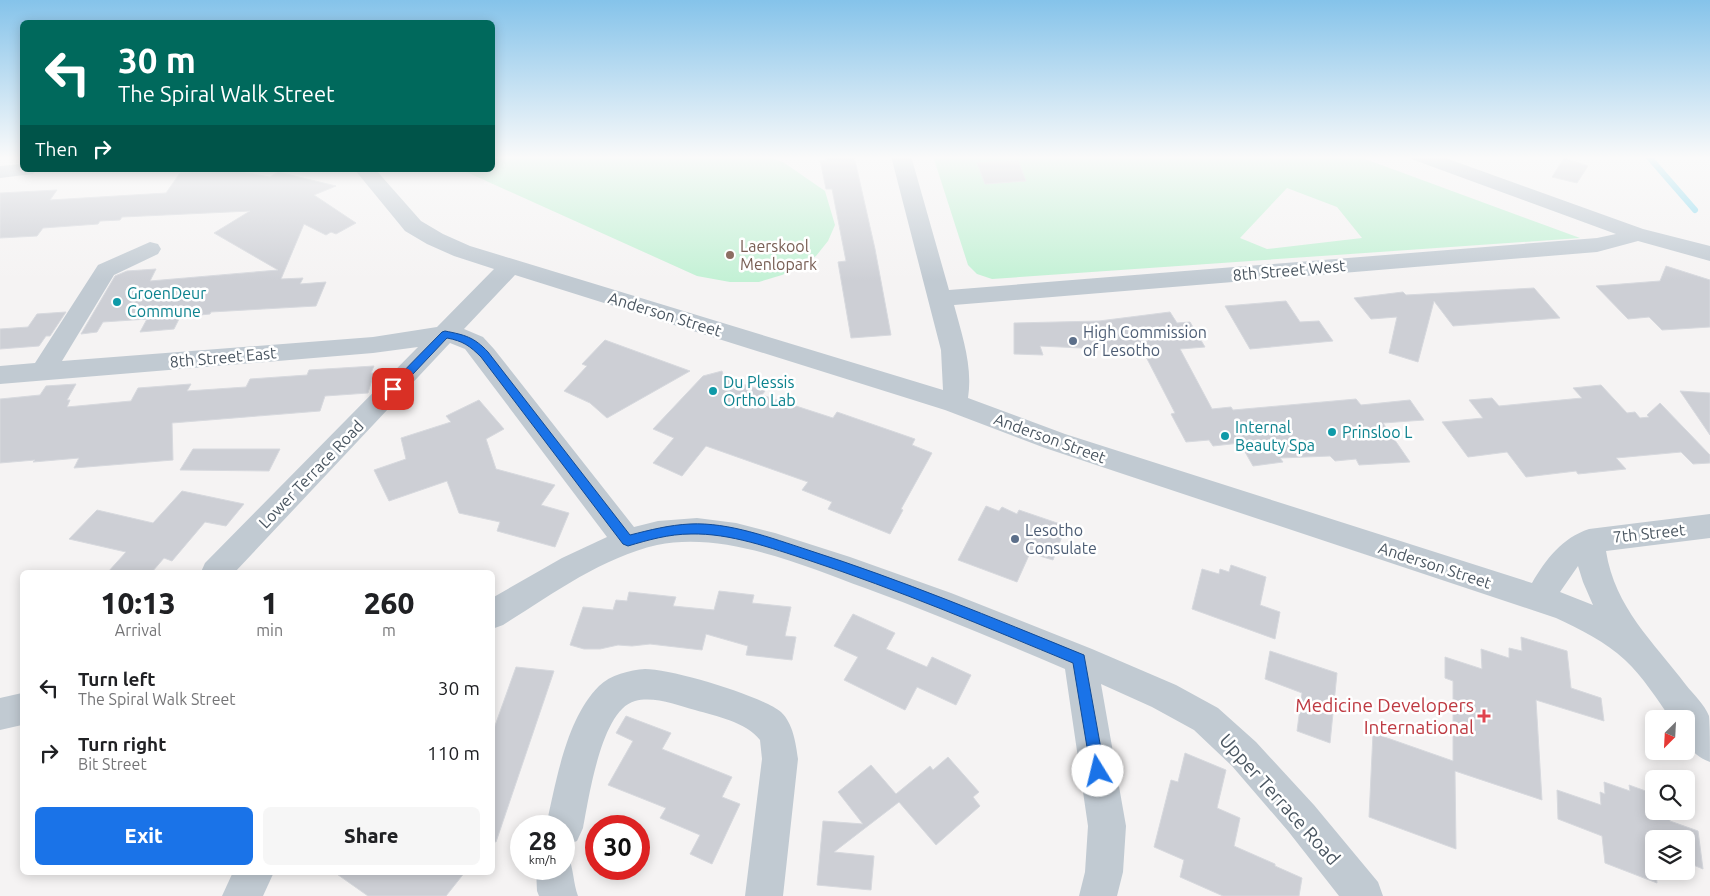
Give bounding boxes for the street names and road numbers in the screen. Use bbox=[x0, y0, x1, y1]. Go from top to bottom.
street label: 8th Street West bbox=[1232, 256, 1347, 284]
street label: Anderson Street bbox=[606, 288, 725, 340]
street label: 8th Street East bbox=[169, 343, 278, 371]
street label: Anderson Street bbox=[992, 409, 1109, 467]
street label: Lower Terrace Road bbox=[255, 416, 367, 532]
street label: 7th Street bbox=[1612, 520, 1687, 546]
street label: Anderson Street bbox=[1376, 538, 1494, 592]
street label: Upper Terrace Road bbox=[1215, 729, 1345, 869]

